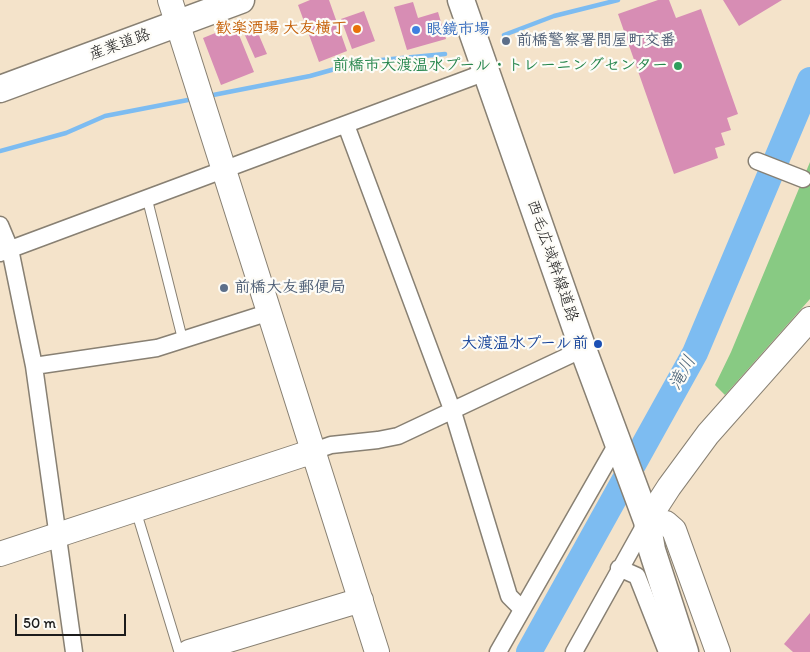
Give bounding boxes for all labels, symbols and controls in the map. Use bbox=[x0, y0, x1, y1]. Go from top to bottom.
place label: 歓楽酒場 大友横丁 bbox=[215, 19, 347, 39]
place label: 眼鏡市場 bbox=[426, 20, 490, 40]
marker: 歓楽酒場 大友横丁 bbox=[351, 23, 363, 35]
marker: 眼鏡市場 bbox=[410, 24, 422, 36]
street label: 産業道路 bbox=[87, 25, 153, 65]
place label: 前橋警察署問屋町交番 bbox=[516, 31, 676, 51]
marker: 前橋警察署問屋町交番 bbox=[500, 35, 512, 47]
place label: 前橋市大渡温水プール・トレーニングセンター bbox=[332, 56, 668, 76]
marker: 前橋市大渡温水プール・トレーニングセンター bbox=[672, 60, 684, 72]
street label: 西毛広域幹線道路 bbox=[522, 197, 582, 325]
place label: 前橋大友郵便局 bbox=[234, 278, 346, 298]
marker: 前橋大友郵便局 bbox=[218, 282, 230, 294]
place label: 大渡温水プール前 bbox=[461, 334, 588, 354]
marker: 大渡温水プール前 bbox=[592, 338, 604, 350]
water label: 滝川 bbox=[665, 352, 701, 394]
scale bar bbox=[18, 604, 129, 636]
text: 50 m bbox=[23, 614, 56, 632]

